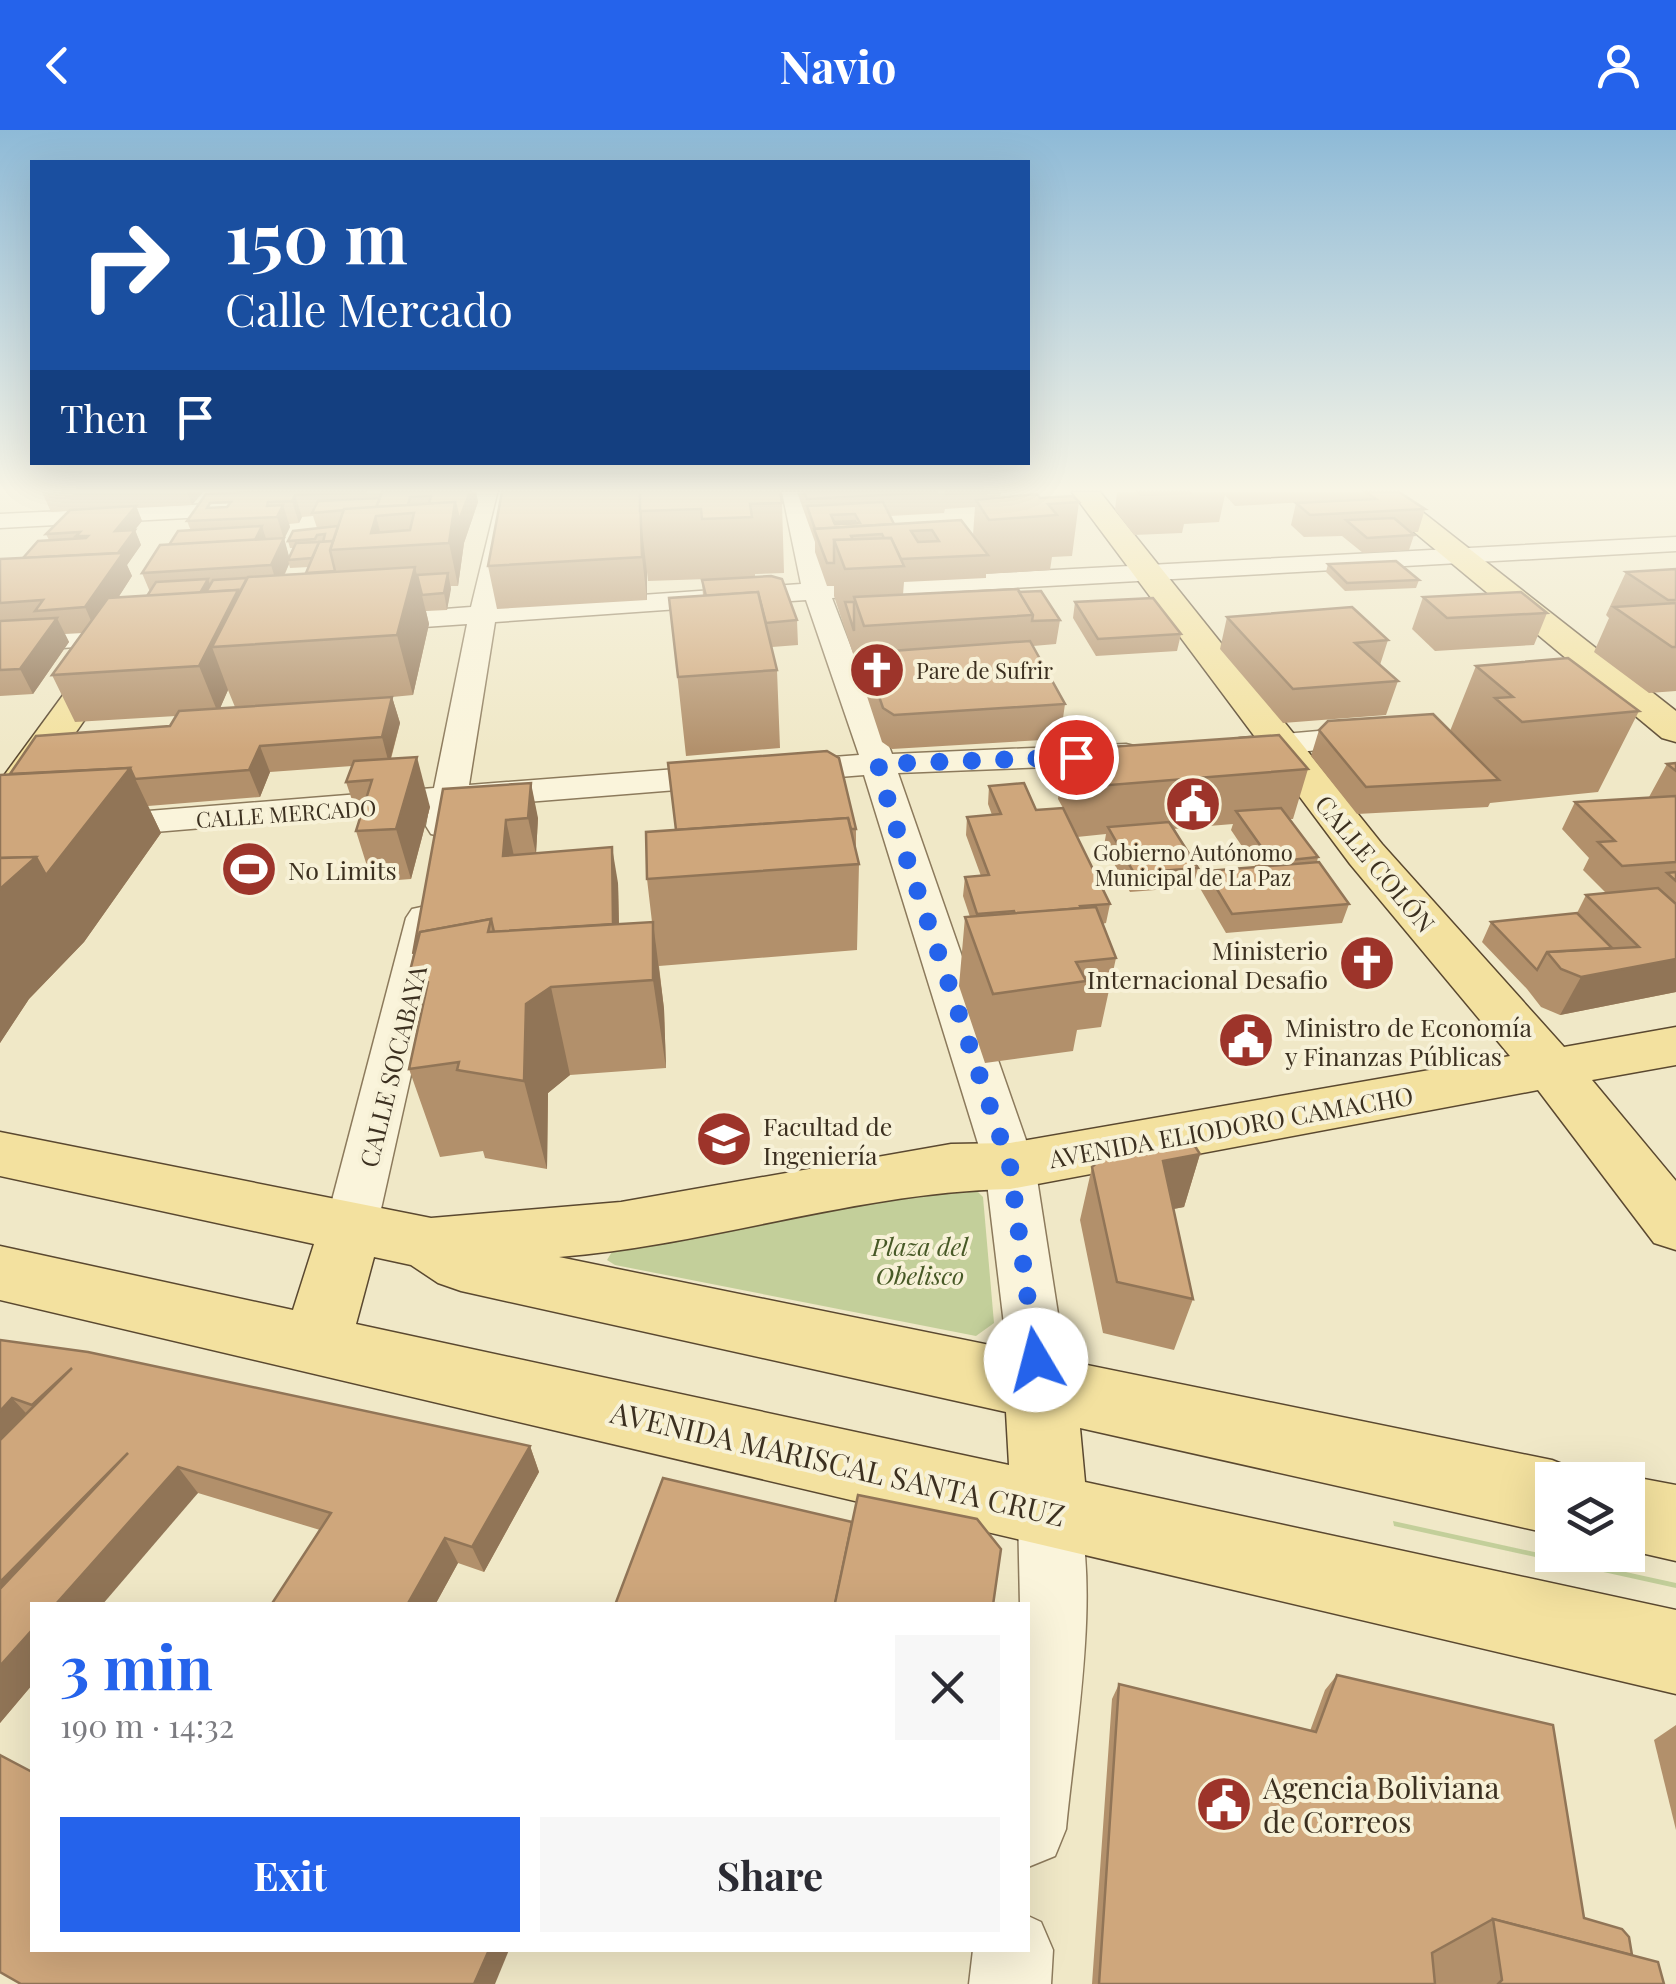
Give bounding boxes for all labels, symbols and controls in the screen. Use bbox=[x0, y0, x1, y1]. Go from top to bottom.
text: Navio bbox=[780, 35, 896, 95]
icon: back bbox=[30, 38, 85, 93]
icon: person bbox=[1591, 38, 1646, 93]
text: 150 m bbox=[225, 188, 408, 282]
icon: right bbox=[60, 200, 190, 330]
text: Calle Mercado bbox=[225, 278, 513, 338]
icon: arrive bbox=[168, 390, 223, 445]
text: Then bbox=[60, 392, 148, 443]
church icon: Pare de Sufrir bbox=[847, 640, 907, 700]
place label: Pare de Sufrir bbox=[916, 655, 1053, 685]
pin bbox=[1034, 715, 1119, 800]
icon: arrive bbox=[1049, 730, 1104, 785]
public building icon: Gobierno Autónomo Municipal de La Paz bbox=[1163, 774, 1223, 834]
street label: CALLE COLÓN bbox=[1309, 787, 1443, 939]
street label: CALLE MERCADO bbox=[195, 792, 377, 834]
place label: Gobierno Autónomo Municipal de La Paz bbox=[1093, 837, 1293, 892]
sports icon: No Limits bbox=[219, 839, 279, 899]
place label: No Limits bbox=[288, 853, 397, 886]
place label: Ministerio Internacional Desafio bbox=[1087, 933, 1328, 995]
church icon: Ministerio Internacional Desafio bbox=[1337, 933, 1397, 993]
street label: CALLE SOCABAYA bbox=[351, 961, 433, 1170]
public building icon: Ministro de Economía y Finanzas Públicas bbox=[1216, 1010, 1276, 1070]
place label: Ministro de Economía y Finanzas Públicas bbox=[1284, 1010, 1533, 1072]
street label: AVENIDA ELIODORO CAMACHO bbox=[1045, 1078, 1416, 1174]
school or university icon: Facultad de Ingeniería bbox=[694, 1109, 754, 1169]
place label: Facultad de Ingeniería bbox=[763, 1109, 892, 1171]
park label: Plaza del Obelisco bbox=[871, 1229, 969, 1291]
position arrow bbox=[984, 1308, 1088, 1412]
street label: AVENIDA MARISCAL SANTA CRUZ bbox=[606, 1391, 1069, 1535]
map controls bbox=[1535, 1462, 1645, 1572]
button: layers bbox=[1535, 1462, 1645, 1572]
text: 3 min bbox=[60, 1625, 213, 1705]
button: close bbox=[895, 1635, 1000, 1740]
text: 190 m · 14:32 bbox=[60, 1703, 234, 1746]
place label: Agencia Boliviana de Correos bbox=[1262, 1767, 1499, 1841]
public building icon: Agencia Boliviana de Correos bbox=[1194, 1774, 1254, 1834]
button: Exit bbox=[60, 1817, 520, 1932]
button: Share bbox=[540, 1817, 1000, 1932]

